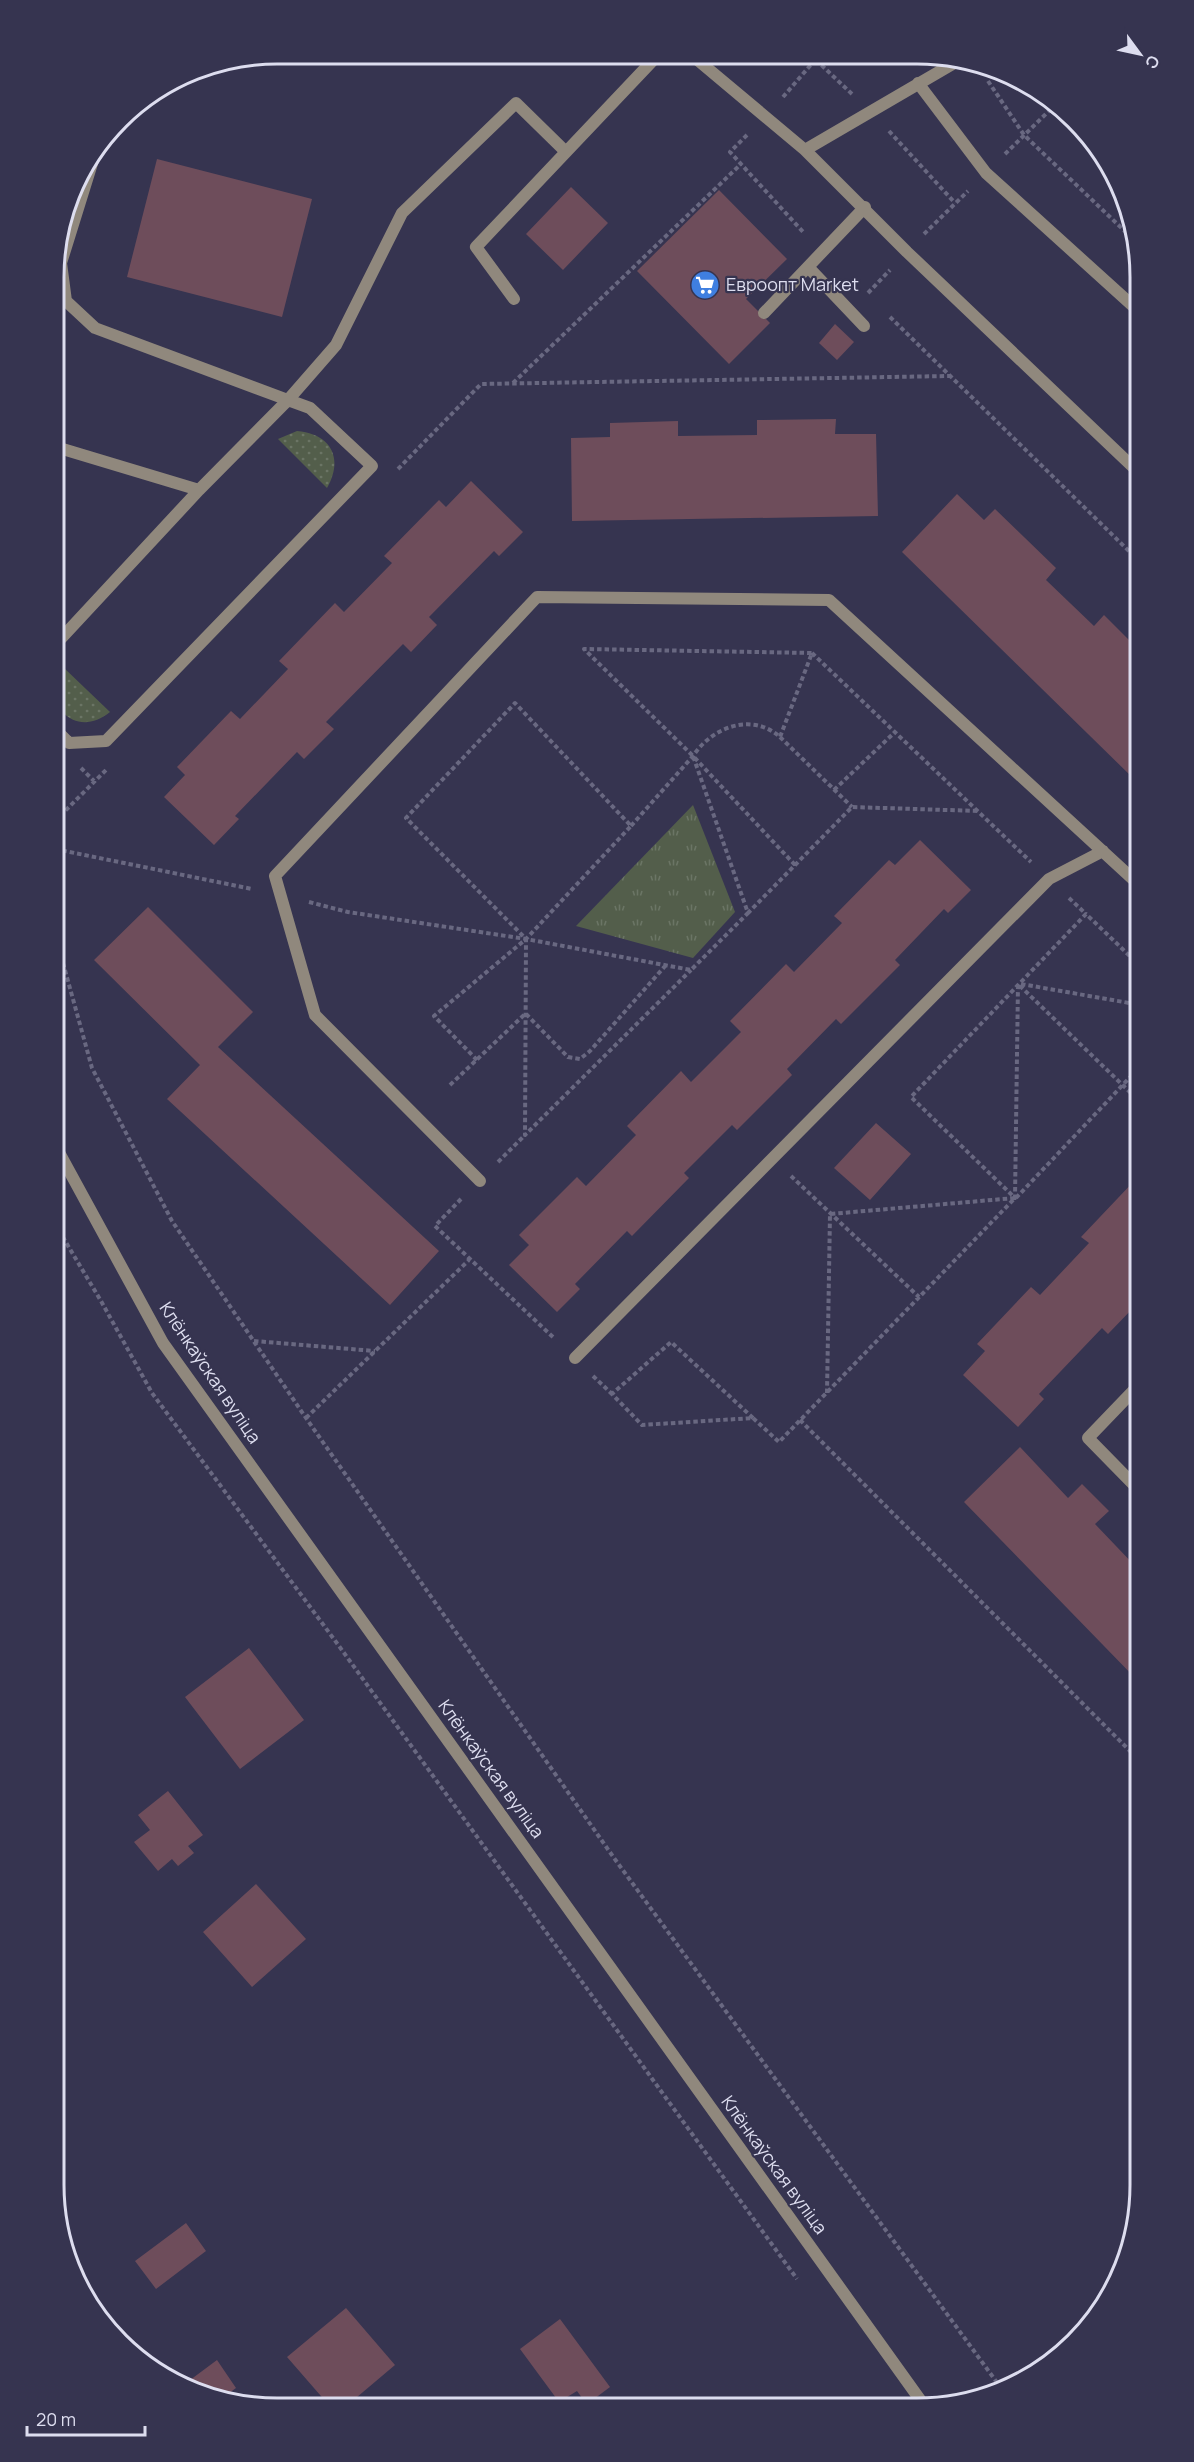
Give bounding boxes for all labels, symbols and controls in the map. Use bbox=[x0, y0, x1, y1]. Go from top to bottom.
north arrow bbox=[1110, 24, 1170, 84]
text: С bbox=[1140, 51, 1165, 73]
supermarket icon: Евроопт Market bbox=[689, 269, 721, 301]
place label: Евроопт Market bbox=[726, 272, 859, 296]
street label: Клёнкаўская вуліца bbox=[154, 1297, 267, 1448]
street label: Клёнкаўская вуліца bbox=[433, 1694, 550, 1843]
street label: Клёнкаўская вуліца bbox=[716, 2090, 833, 2239]
scale bar bbox=[27, 2399, 146, 2437]
text: 20 m bbox=[36, 2407, 76, 2431]

